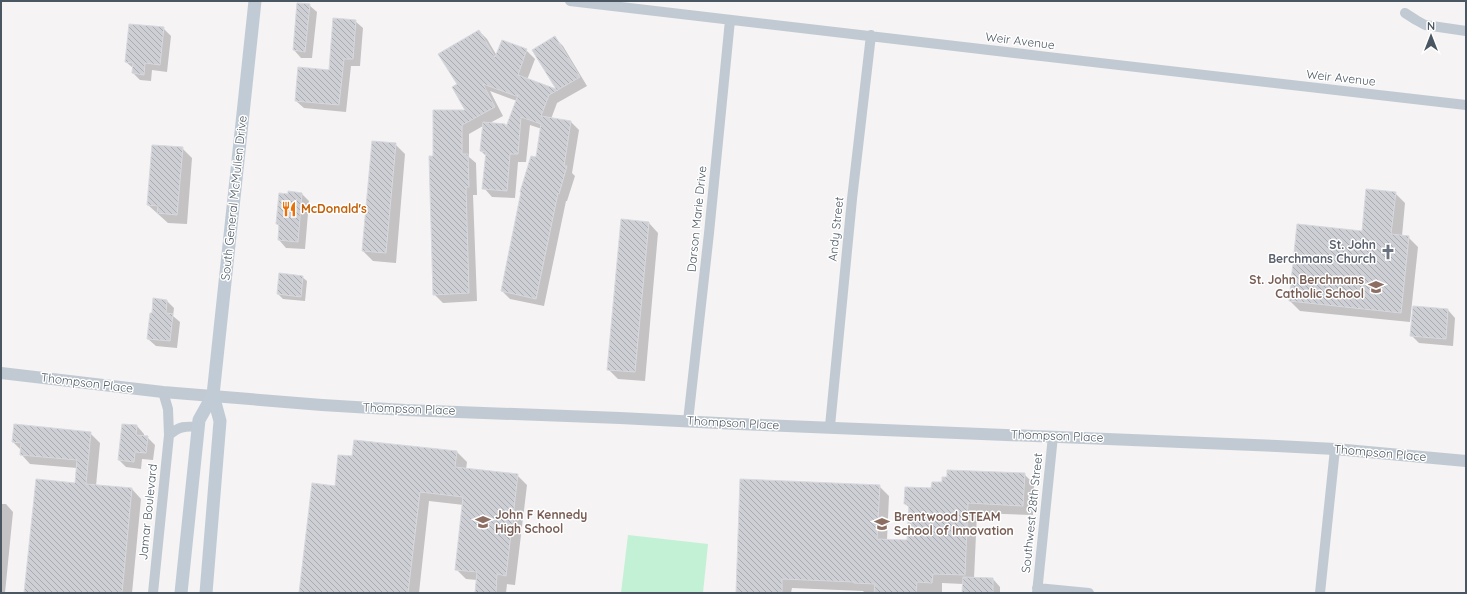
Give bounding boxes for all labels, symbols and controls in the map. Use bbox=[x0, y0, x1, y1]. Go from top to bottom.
north arrow bbox=[1411, 16, 1451, 56]
text: N bbox=[1427, 19, 1435, 33]
street label: Weir Avenue bbox=[985, 29, 1056, 52]
street label: Weir Avenue bbox=[1306, 66, 1377, 89]
street label: South General McMullen Drive bbox=[217, 115, 250, 281]
street label: Darson Marie Drive bbox=[683, 165, 710, 273]
street label: Andy Street bbox=[825, 196, 846, 262]
restaurant icon: McDonald's bbox=[280, 200, 298, 218]
place label: McDonald's bbox=[301, 201, 367, 216]
place label: St. John Berchmans Church bbox=[1268, 237, 1376, 266]
church icon: St. John Berchmans Church bbox=[1379, 243, 1397, 261]
place label: St. John Berchmans Catholic School bbox=[1249, 272, 1364, 301]
school or university icon: St. John Berchmans Catholic School bbox=[1367, 278, 1385, 296]
street label: Thompson Place bbox=[40, 369, 134, 396]
street label: Thompson Place bbox=[362, 399, 456, 418]
street label: Thompson Place bbox=[686, 413, 780, 432]
street label: Thompson Place bbox=[1010, 426, 1104, 445]
street label: Thompson Place bbox=[1333, 441, 1427, 464]
street label: Southwest 28th Street bbox=[1018, 452, 1045, 574]
street label: Jamar Boulevard bbox=[135, 463, 160, 561]
place label: John F Kennedy High School bbox=[495, 507, 587, 536]
place label: Brentwood STEAM School of Innovation bbox=[894, 509, 1014, 538]
school or university icon: John F Kennedy High School bbox=[474, 513, 492, 531]
school or university icon: Brentwood STEAM School of Innovation bbox=[873, 515, 891, 533]

